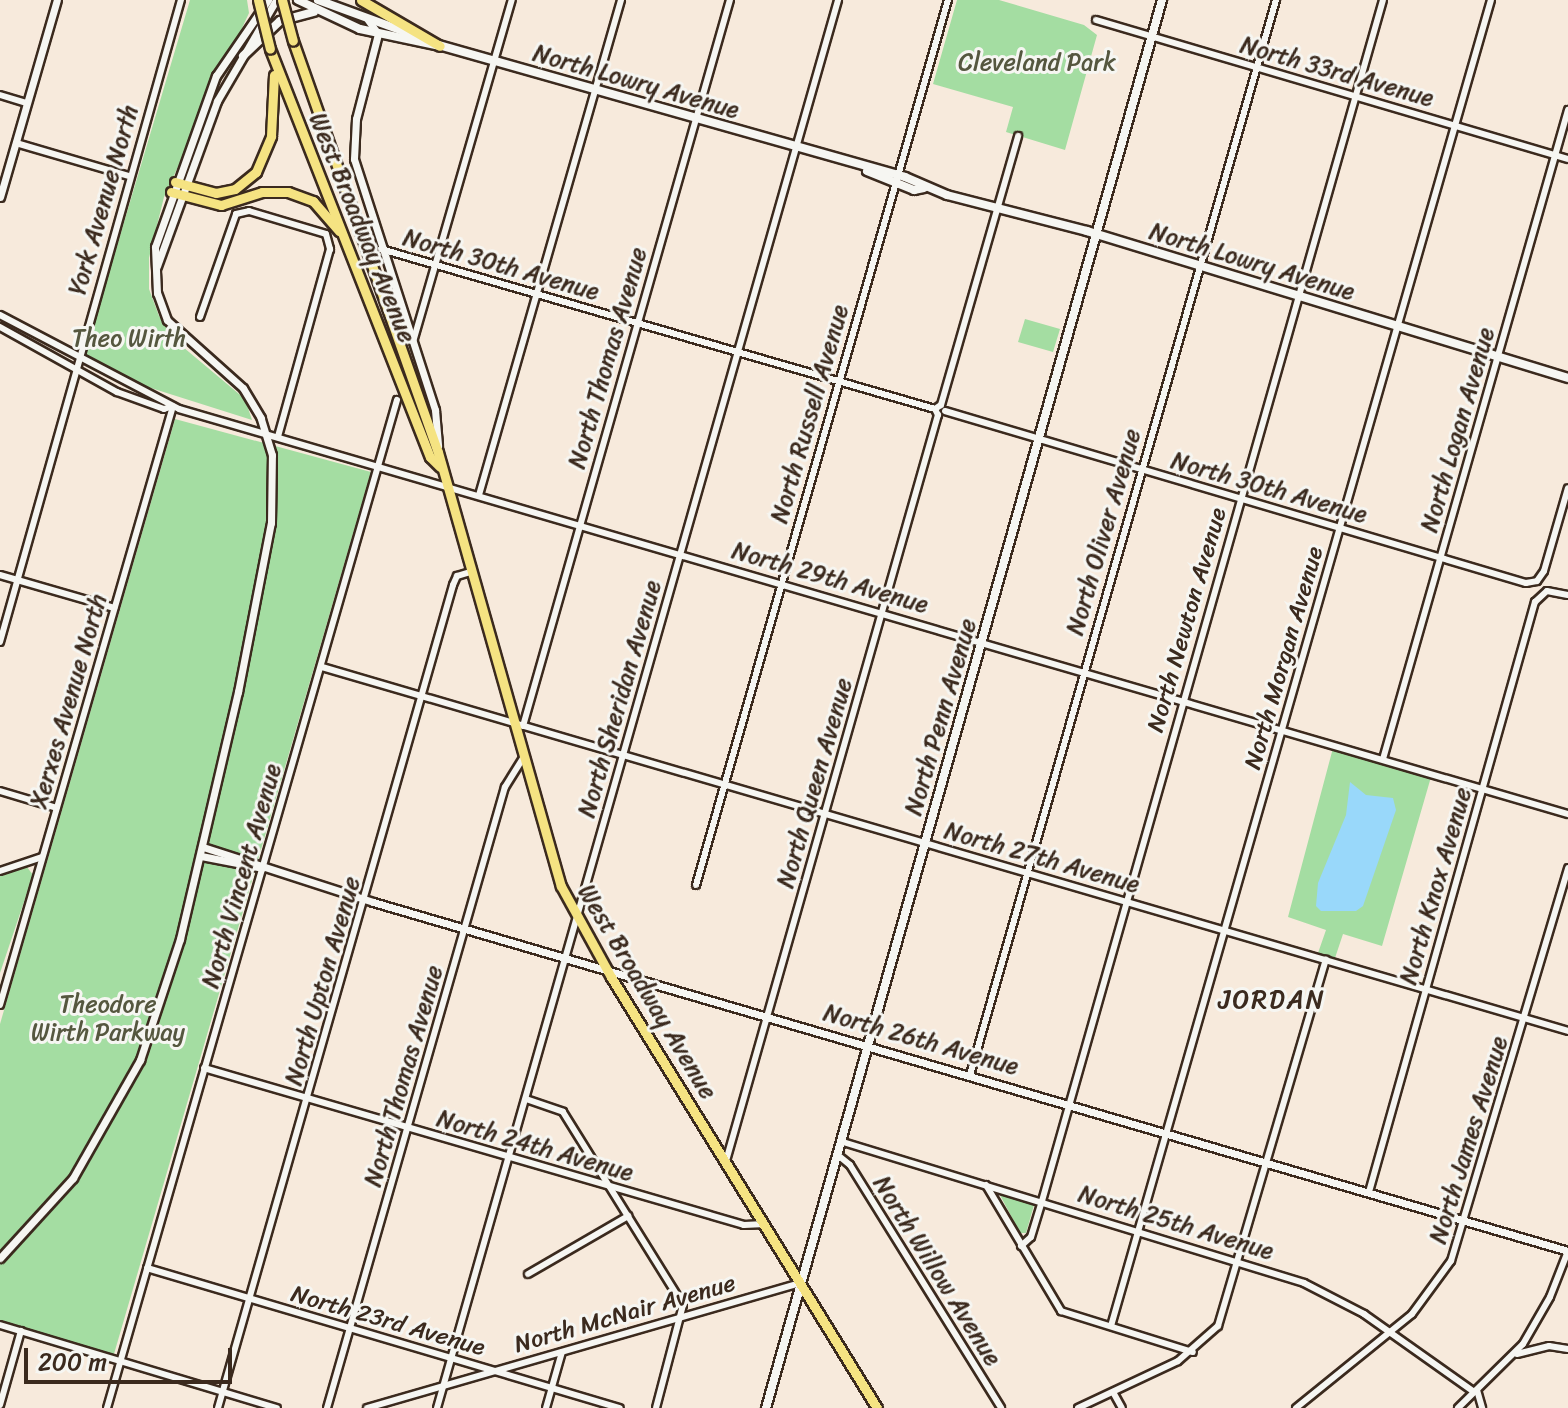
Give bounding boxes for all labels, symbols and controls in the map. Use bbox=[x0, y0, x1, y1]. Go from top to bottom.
street label: North 33rd Avenue bbox=[1237, 31, 1437, 113]
street label: North Lowry Avenue bbox=[530, 39, 742, 125]
park label: Cleveland Park bbox=[958, 49, 1116, 77]
street label: York Avenue North bbox=[63, 102, 145, 298]
street label: West Broadway Avenue bbox=[303, 109, 421, 347]
street label: North Lowry Avenue bbox=[1146, 217, 1358, 307]
street label: North 30th Avenue bbox=[400, 223, 602, 307]
street label: North Thomas Avenue bbox=[563, 244, 653, 472]
street label: North Russell Avenue bbox=[765, 301, 855, 527]
park label: Theo Wirth bbox=[72, 325, 186, 353]
street label: North Logan Avenue bbox=[1415, 325, 1501, 535]
street label: North Oliver Avenue bbox=[1061, 426, 1147, 638]
street label: North 30th Avenue bbox=[1168, 446, 1370, 530]
street label: North Newton Avenue bbox=[1141, 504, 1233, 736]
street label: North 29th Avenue bbox=[729, 536, 931, 620]
street label: North Morgan Avenue bbox=[1239, 544, 1329, 772]
street label: North Sheridan Avenue bbox=[572, 577, 668, 821]
street label: Xerxes Avenue North bbox=[25, 591, 113, 811]
street label: North Penn Avenue bbox=[899, 615, 983, 819]
street label: North Queen Avenue bbox=[771, 675, 859, 891]
street label: North Vincent Avenue bbox=[196, 760, 288, 992]
street label: North Knox Avenue bbox=[1394, 785, 1478, 987]
street label: North 27th Avenue bbox=[941, 816, 1143, 900]
street label: North Upton Avenue bbox=[280, 874, 366, 1088]
street label: West Broadway Avenue bbox=[572, 880, 722, 1104]
street label: North Thomas Avenue bbox=[359, 962, 449, 1190]
district label: JORDAN bbox=[1218, 984, 1326, 1016]
park label: Theodore Wirth Parkway bbox=[31, 991, 185, 1047]
street label: North 26th Avenue bbox=[820, 998, 1022, 1082]
street label: North James Avenue bbox=[1424, 1033, 1514, 1247]
street label: North 24th Avenue bbox=[434, 1104, 636, 1188]
street label: North Willow Avenue bbox=[867, 1171, 1007, 1371]
street label: North 25th Avenue bbox=[1075, 1180, 1277, 1266]
street label: North McNair Avenue bbox=[512, 1269, 738, 1359]
street label: North 23rd Avenue bbox=[288, 1280, 488, 1362]
scale bar bbox=[28, 1332, 236, 1382]
text: 200 m bbox=[38, 1341, 107, 1383]

